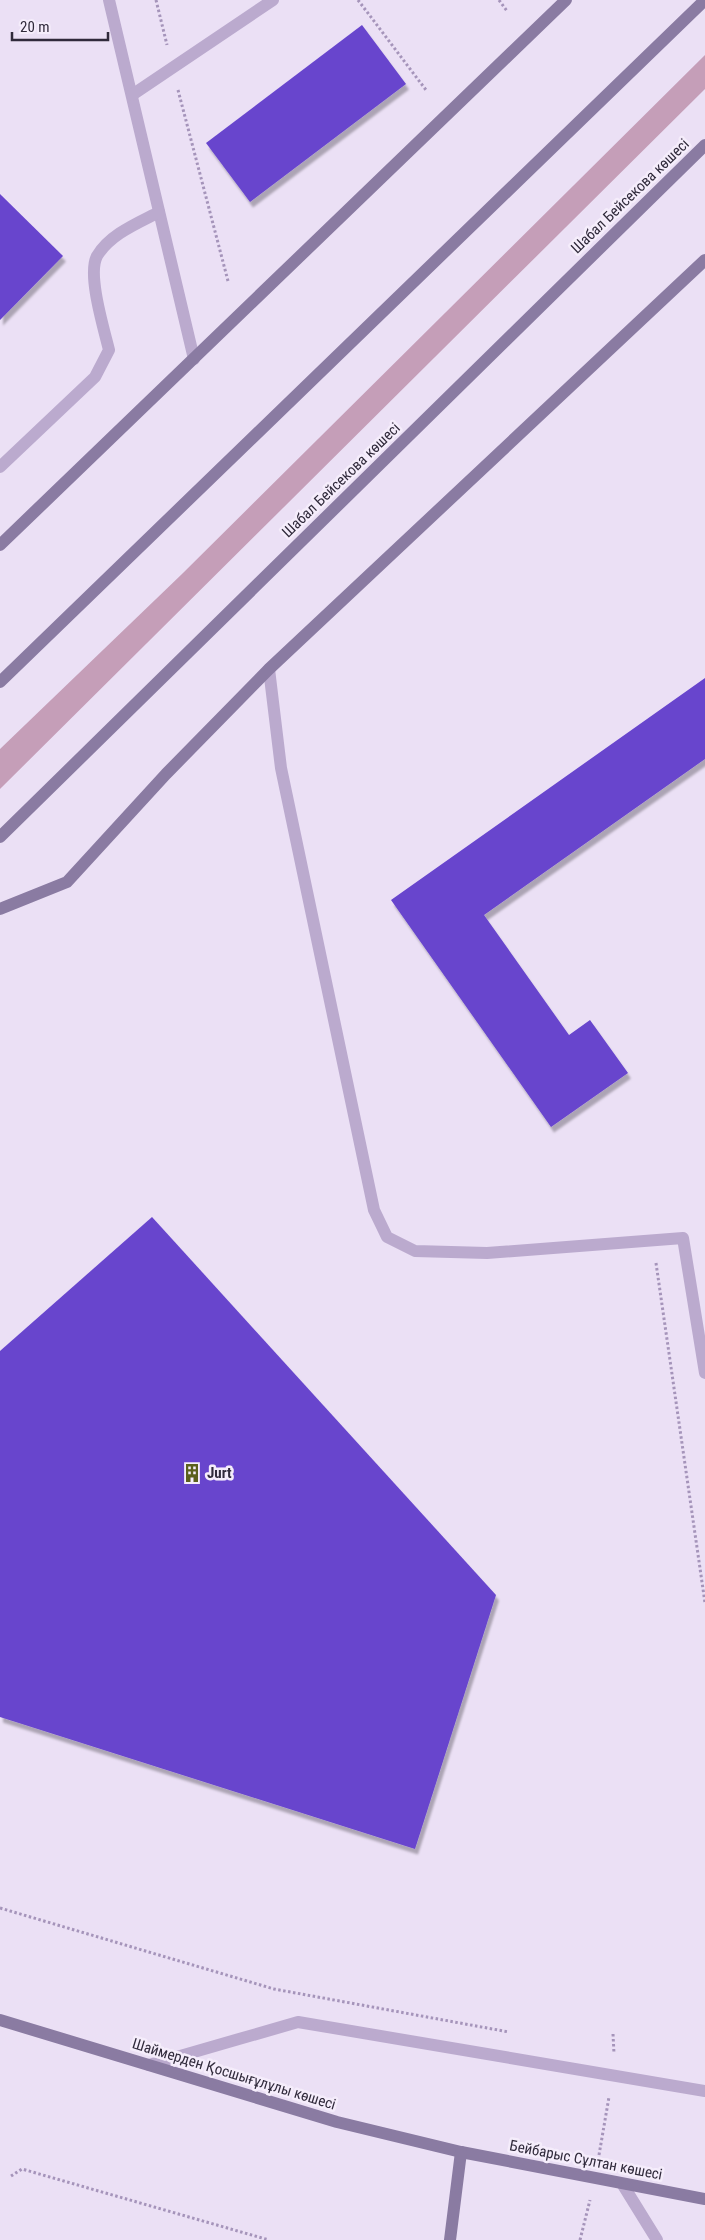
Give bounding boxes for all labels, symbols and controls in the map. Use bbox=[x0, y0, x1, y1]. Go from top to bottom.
scale bar bbox=[12, 10, 109, 42]
text: 20 m bbox=[20, 18, 50, 36]
street label: Шабал Бейсекова көшесі bbox=[567, 135, 693, 257]
street label: Шабал Бейсекова көшесі bbox=[278, 419, 404, 541]
building icon: Jurt bbox=[181, 1462, 203, 1484]
place label: Jurt bbox=[207, 1464, 232, 1482]
street label: Шаймерден Қосшығұлұлы көшесі bbox=[130, 2034, 338, 2114]
street label: Бейбарыс Сұлтан көшесі bbox=[508, 2136, 664, 2184]

